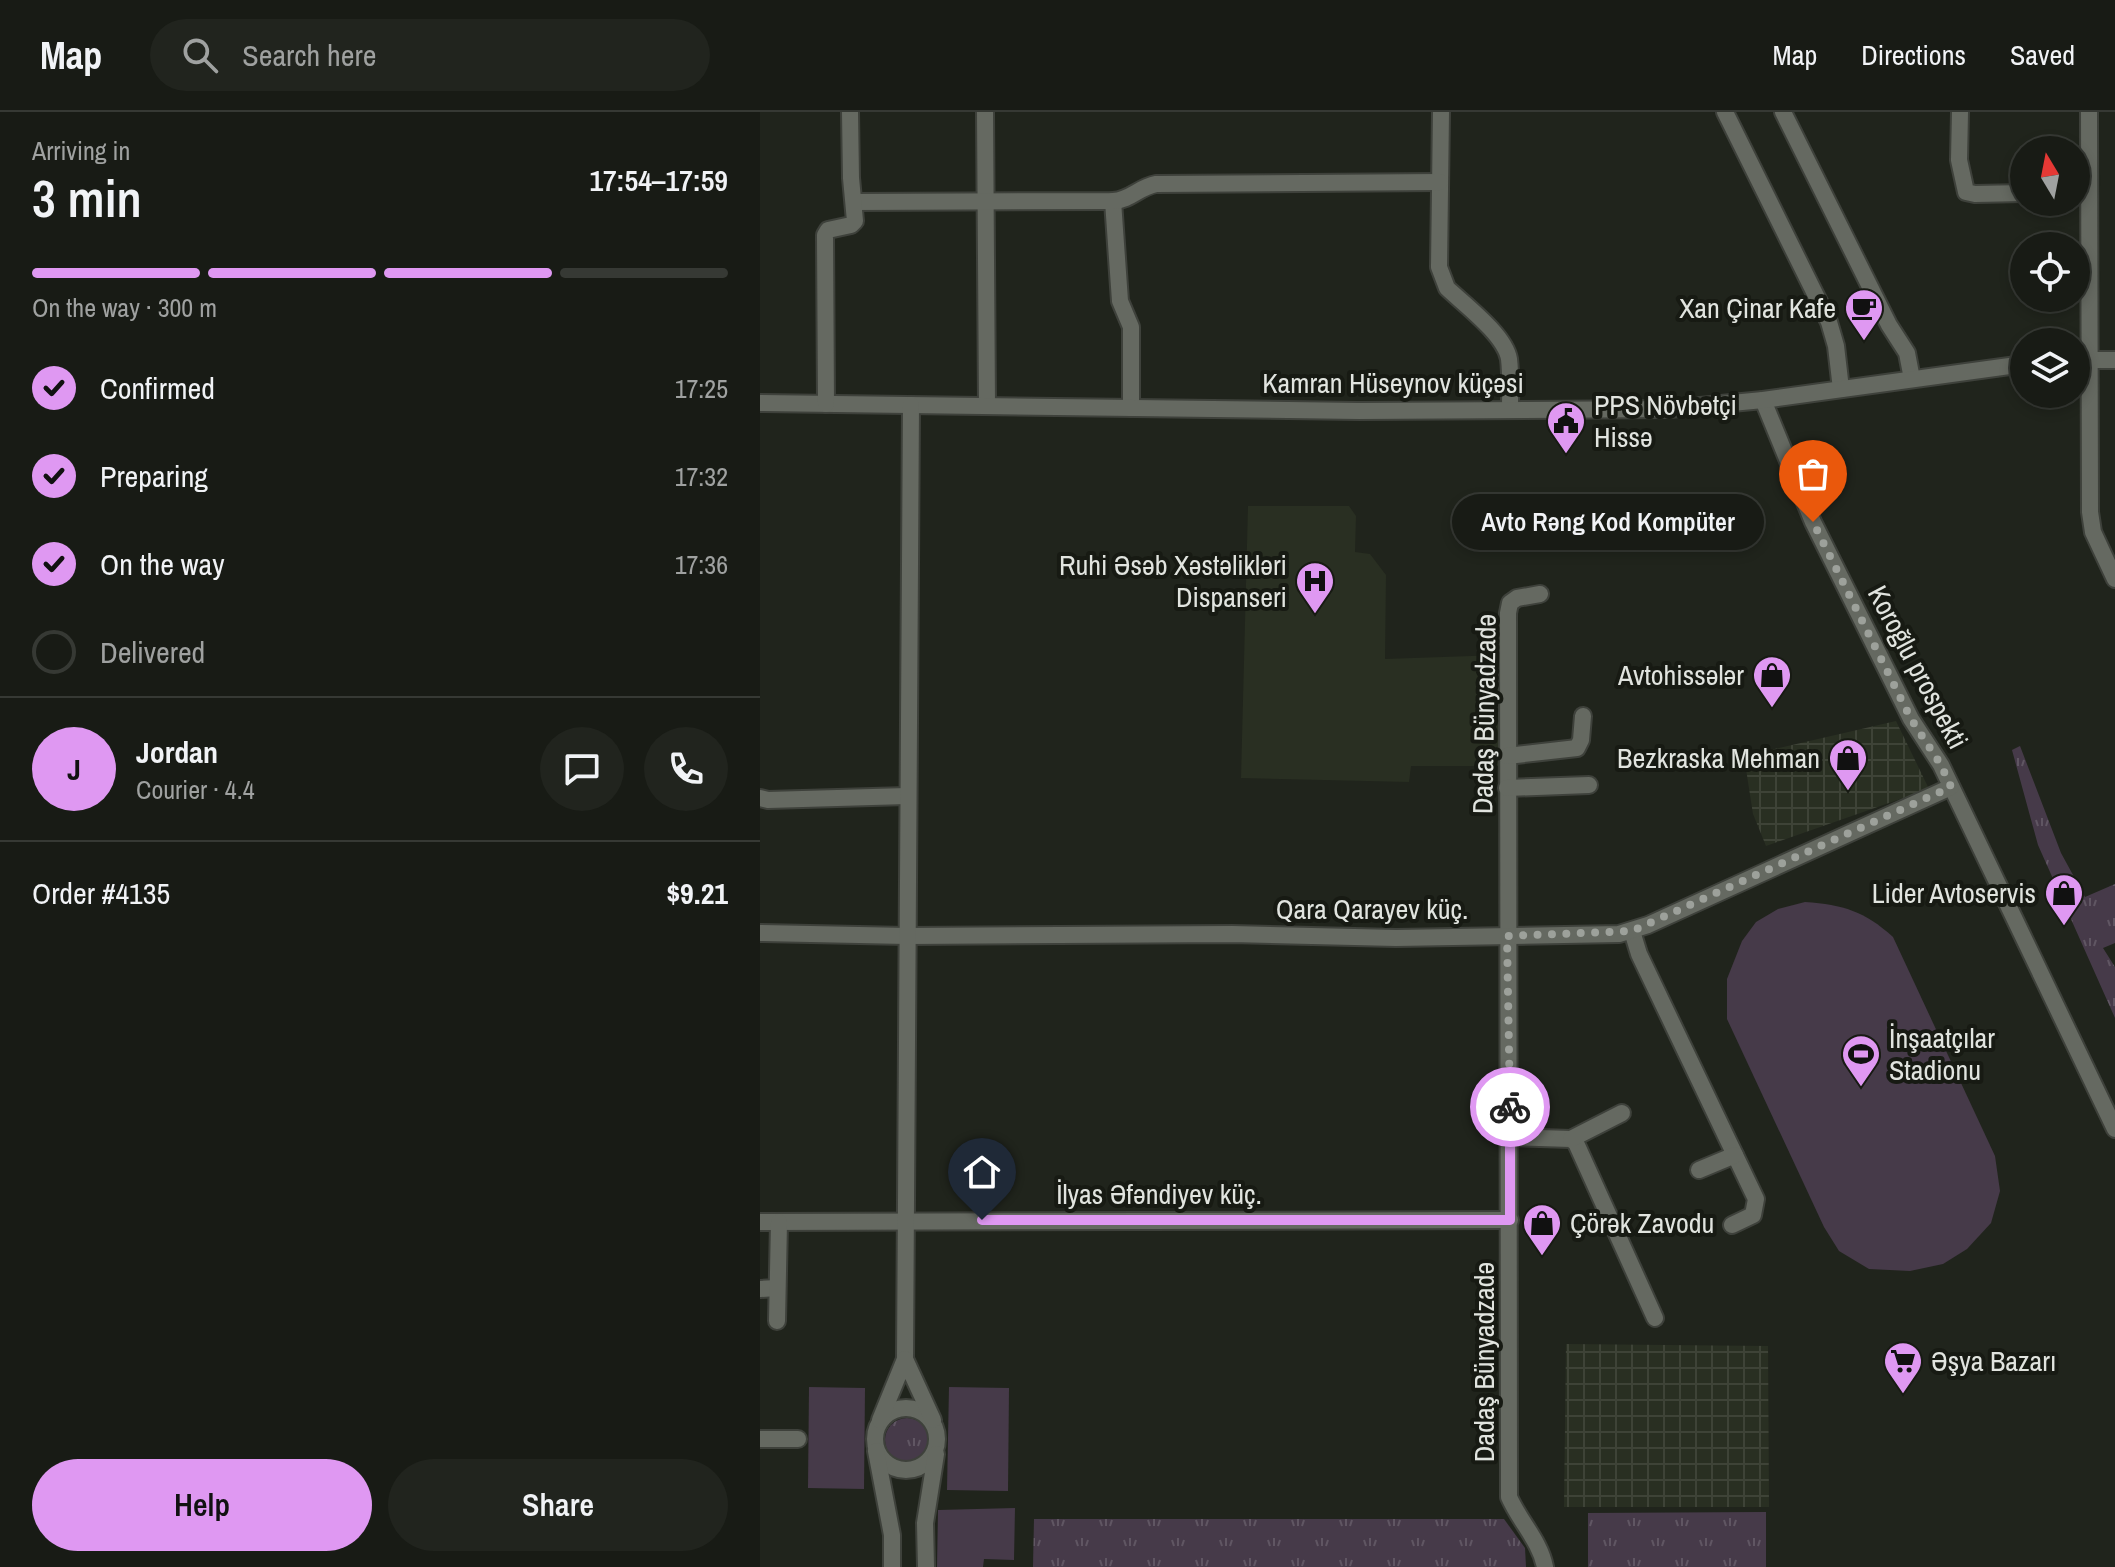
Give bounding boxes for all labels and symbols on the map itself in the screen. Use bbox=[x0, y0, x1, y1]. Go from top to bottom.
north arrow bbox=[2010, 136, 2090, 216]
cafe icon: Xan Çinar Kafe bbox=[1843, 287, 1885, 342]
place label: Xan Çinar Kafe bbox=[1679, 289, 1836, 327]
street label: Kamran Hüseynov küçəsi bbox=[1262, 364, 1524, 402]
place label: PPS Növbətçi Hissə bbox=[1594, 386, 1737, 456]
public building icon: PPS Növbətçi Hissə bbox=[1545, 400, 1587, 455]
pin bbox=[1779, 440, 1847, 522]
callout: Avto Rəng Kod Kompüter bbox=[1453, 494, 1765, 550]
place label: Ruhi Əsəb Xəstəlikləri Dispanseri bbox=[1059, 546, 1287, 616]
hospital icon: Ruhi Əsəb Xəstəlikləri Dispanseri bbox=[1294, 560, 1336, 615]
street label: Koroğlu prospekti bbox=[1859, 579, 1977, 755]
street label: Dadaş Bünyadzadə bbox=[1463, 613, 1505, 815]
shop icon: Avtohissələr bbox=[1751, 654, 1793, 709]
place label: Avtohissələr bbox=[1617, 656, 1744, 694]
shop icon: Bezkraska Mehman bbox=[1827, 737, 1869, 792]
place label: Bezkraska Mehman bbox=[1617, 739, 1820, 777]
shop icon: Lider Avtoservis bbox=[2043, 872, 2085, 927]
place label: Lider Avtoservis bbox=[1872, 874, 2036, 912]
street label: Qara Qarayev küç. bbox=[1276, 890, 1468, 928]
place label: İnşaatçılar Stadionu bbox=[1889, 1019, 1995, 1089]
sports icon: İnşaatçılar Stadionu bbox=[1840, 1033, 1882, 1088]
courier bbox=[1470, 1067, 1550, 1147]
pin bbox=[948, 1138, 1016, 1220]
street label: İlyas Əfəndiyev küç. bbox=[1056, 1175, 1262, 1213]
shop icon: Çörək Zavodu bbox=[1521, 1202, 1563, 1257]
place label: Çörək Zavodu bbox=[1570, 1204, 1714, 1242]
street label: Dadaş Bünyadzadə bbox=[1465, 1262, 1503, 1462]
supermarket icon: Əşya Bazarı bbox=[1882, 1340, 1924, 1395]
place label: Əşya Bazarı bbox=[1931, 1342, 2056, 1380]

